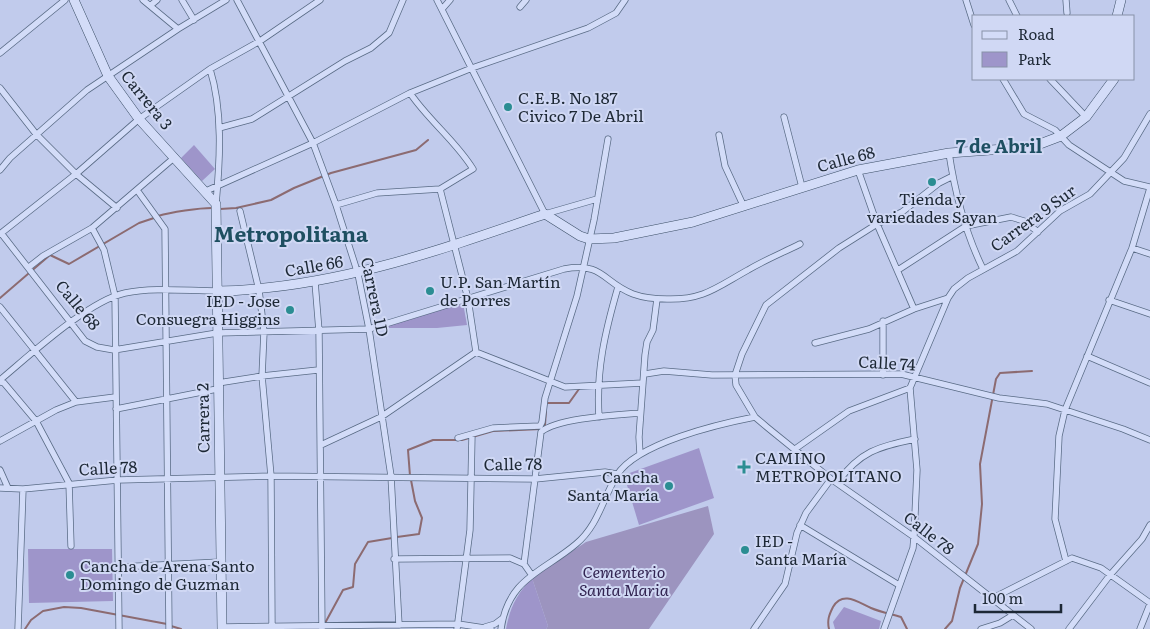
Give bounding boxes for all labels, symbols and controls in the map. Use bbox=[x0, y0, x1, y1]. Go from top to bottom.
legend bbox=[972, 15, 1135, 80]
text: Road bbox=[1018, 22, 1054, 45]
text: Park bbox=[1018, 47, 1052, 70]
street label: Carrera 3 bbox=[116, 64, 179, 134]
place label: C.E.B. No 187 Civico 7 De Abril bbox=[518, 85, 644, 127]
marker: C.E.B. No 187 Civico 7 De Abril bbox=[502, 101, 514, 113]
district label: 7 de Abril bbox=[956, 132, 1043, 159]
street label: Calle 68 bbox=[814, 139, 878, 177]
marker: Tienda y variedades Sayan bbox=[926, 176, 938, 188]
street label: Carrera 9 Sur bbox=[985, 178, 1081, 256]
place label: Tienda y variedades Sayan bbox=[867, 186, 998, 228]
district label: Metropolitana bbox=[214, 217, 369, 248]
street label: Calle 66 bbox=[283, 248, 345, 282]
street label: Carrera 1D bbox=[356, 255, 396, 339]
place label: U.P. San Martín de Porres bbox=[440, 269, 561, 311]
street label: Calle 68 bbox=[51, 274, 107, 335]
marker: U.P. San Martín de Porres bbox=[424, 285, 436, 297]
place label: IED - Jose Consuegra Higgins bbox=[136, 288, 280, 330]
marker: IED - Jose Consuegra Higgins bbox=[284, 304, 296, 316]
street label: Calle 74 bbox=[858, 349, 917, 375]
street label: Carrera 2 bbox=[189, 383, 215, 453]
place label: CAMINO METROPOLITANO bbox=[755, 445, 902, 487]
street label: Calle 78 bbox=[483, 450, 543, 476]
street label: Calle 78 bbox=[78, 453, 138, 481]
marker: CAMINO METROPOLITANO bbox=[737, 460, 751, 474]
place label: Cancha Santa María bbox=[567, 464, 659, 506]
marker: Cancha Santa María bbox=[663, 480, 675, 492]
street label: Calle 78 bbox=[899, 505, 960, 560]
place label: IED - Santa María bbox=[755, 528, 847, 570]
marker: IED - Santa María bbox=[739, 544, 751, 556]
place label: Cancha de Arena Santo Domingo de Guzman bbox=[80, 553, 255, 595]
park label: Cementerio Santa Maria bbox=[579, 559, 670, 601]
marker: Cancha de Arena Santo Domingo de Guzman bbox=[64, 569, 76, 581]
scale bar bbox=[975, 582, 1061, 614]
text: 100 m bbox=[982, 586, 1023, 609]

